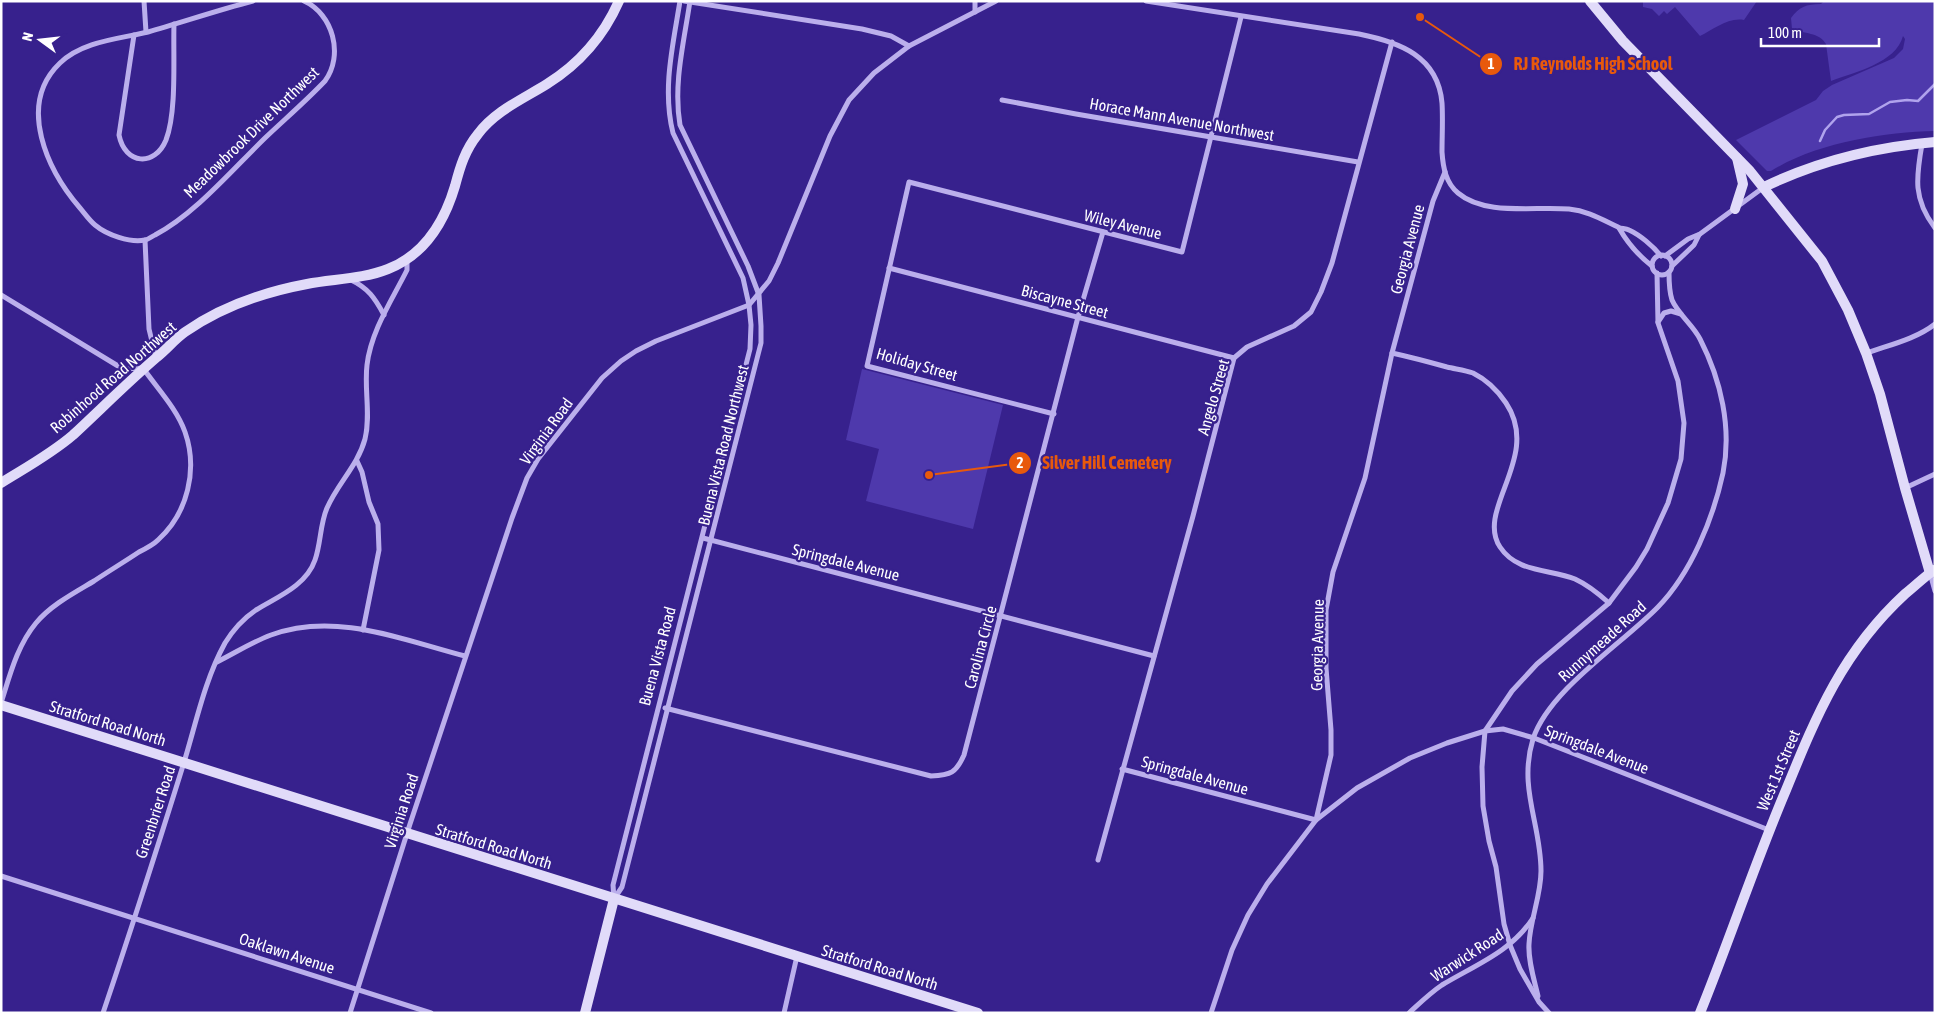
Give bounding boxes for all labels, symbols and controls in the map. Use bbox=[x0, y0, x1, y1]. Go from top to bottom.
north arrow bbox=[15, 15, 65, 65]
scale bar bbox=[1761, 15, 1878, 47]
text: 100 m bbox=[1768, 24, 1802, 41]
text: N bbox=[19, 31, 36, 43]
callout: RJ Reynolds High School bbox=[1479, 48, 1683, 81]
text: RJ Reynolds High School bbox=[1514, 53, 1673, 74]
text: 1 bbox=[1487, 55, 1495, 72]
street label: Meadowbrook Drive Northwest bbox=[180, 63, 322, 201]
street label: Horace Mann Avenue Northwest bbox=[1088, 94, 1276, 144]
street label: Georgia Avenue bbox=[1386, 202, 1429, 296]
street label: Wiley Avenue bbox=[1082, 206, 1164, 243]
street label: Biscayne Street bbox=[1019, 281, 1111, 322]
street label: Robinhood Road Northwest bbox=[46, 317, 180, 436]
street label: Holiday Street bbox=[874, 344, 960, 385]
street label: Angelo Street bbox=[1194, 357, 1234, 437]
street label: Buena Vista Road Northwest bbox=[694, 362, 752, 527]
street label: Virginia Road bbox=[516, 394, 577, 468]
callout: Silver Hill Cemetery bbox=[1008, 446, 1182, 479]
text: Silver Hill Cemetery bbox=[1042, 452, 1172, 473]
text: 2 bbox=[1016, 454, 1024, 471]
street label: Springdale Avenue bbox=[790, 540, 901, 585]
street label: Runnymeade Road bbox=[1554, 597, 1650, 686]
street label: Georgia Avenue bbox=[1307, 599, 1328, 691]
street label: Buena Vista Road bbox=[635, 604, 679, 708]
street label: Carolina Circle bbox=[960, 604, 1000, 690]
street label: Stratford Road North bbox=[48, 697, 168, 749]
street label: Springdale Avenue bbox=[1542, 721, 1652, 778]
street label: West 1st Street bbox=[1753, 727, 1803, 813]
street label: Springdale Avenue bbox=[1139, 752, 1250, 799]
street label: Greenbrier Road bbox=[132, 764, 178, 860]
street label: Virginia Road bbox=[380, 771, 423, 851]
street label: Stratford Road North bbox=[434, 820, 554, 872]
street label: Warwick Road bbox=[1428, 925, 1506, 985]
street label: Oaklawn Avenue bbox=[237, 929, 337, 977]
street label: Stratford Road North bbox=[820, 941, 940, 993]

